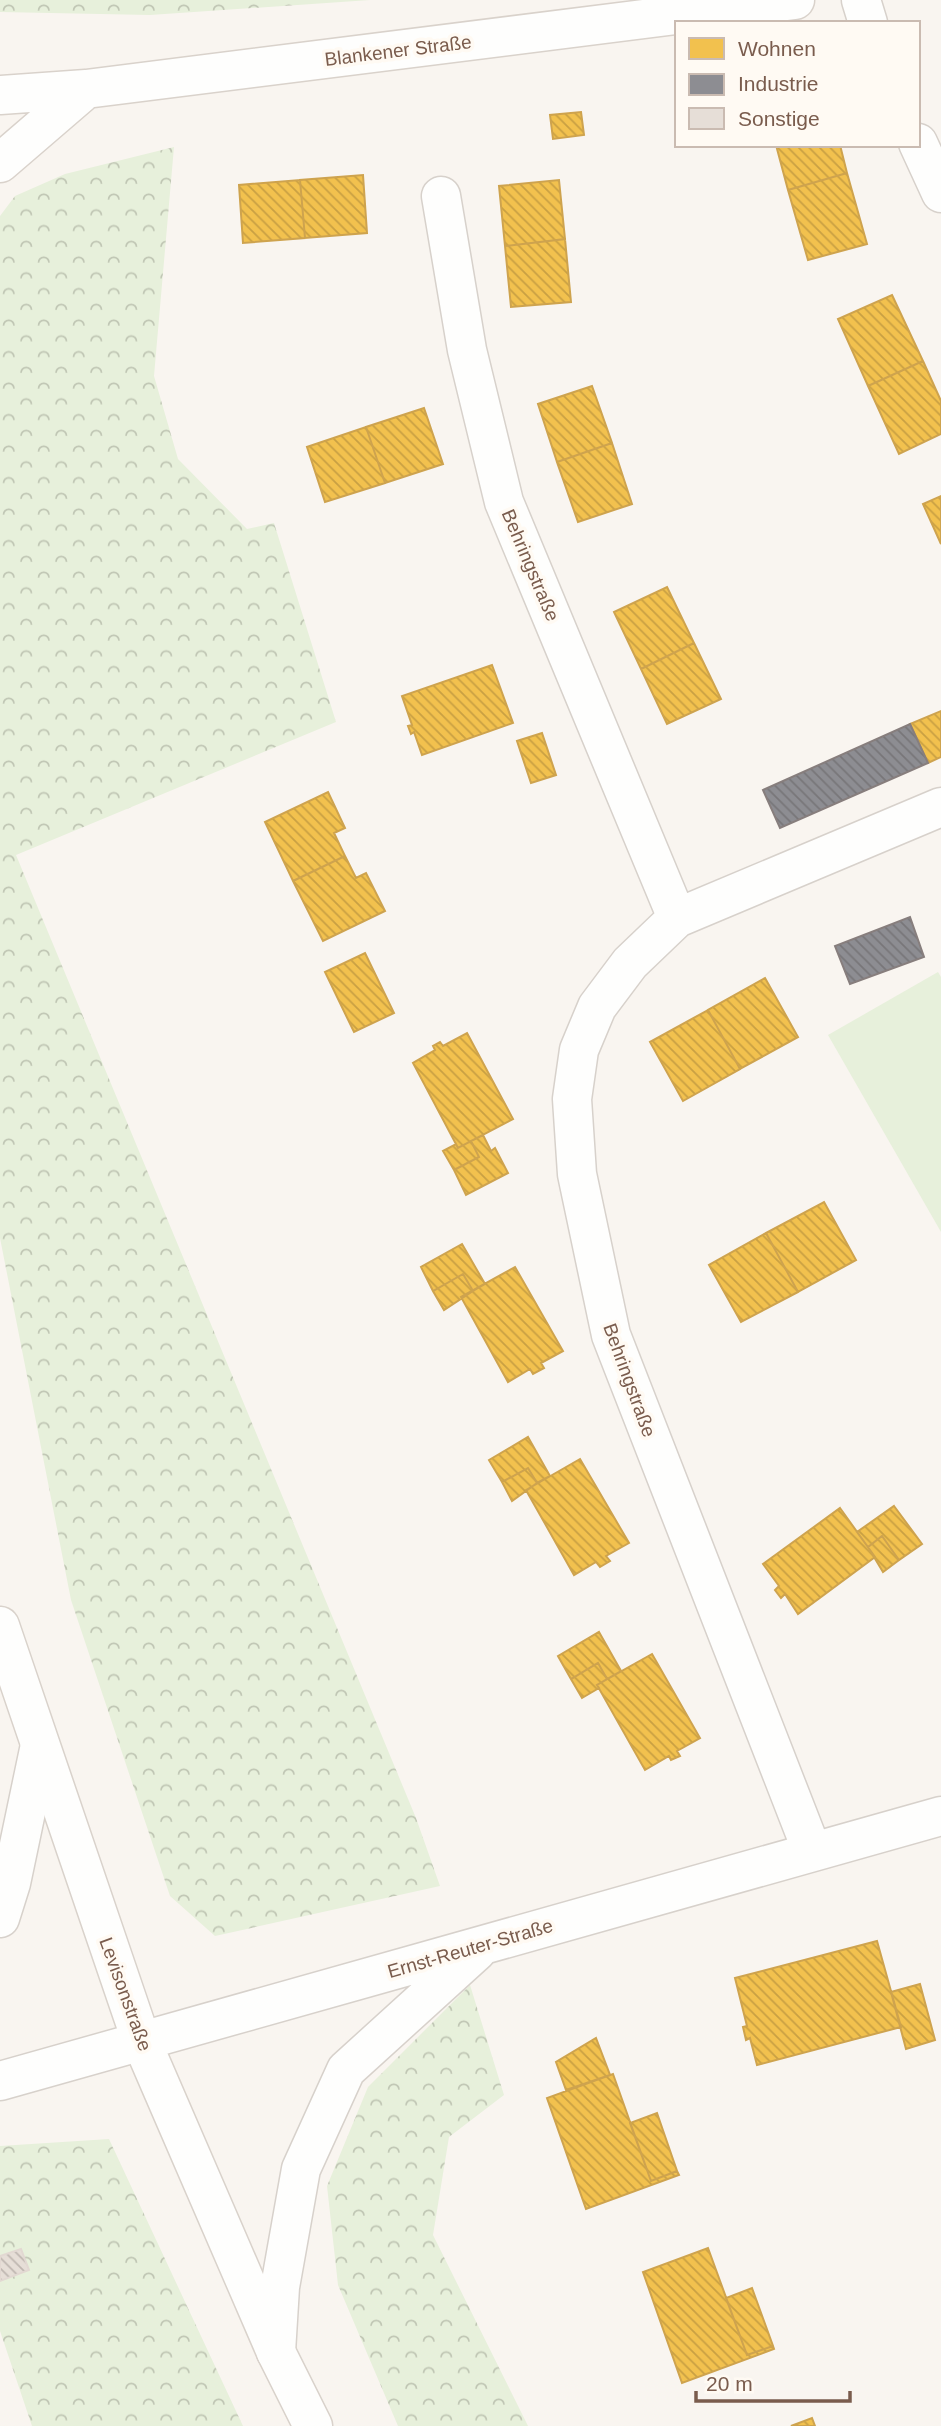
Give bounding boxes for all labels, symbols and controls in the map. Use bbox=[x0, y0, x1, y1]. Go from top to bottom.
legend bbox=[675, 21, 920, 147]
street label: Blankener Straße bbox=[323, 31, 473, 70]
text: Wohnen bbox=[738, 37, 816, 60]
text: Industrie bbox=[738, 72, 819, 95]
text: Sonstige bbox=[738, 107, 820, 130]
street label: Behringstraße bbox=[498, 506, 564, 624]
street label: Behringstraße bbox=[599, 1321, 660, 1440]
street label: Ernst-Reuter-Straße bbox=[385, 1915, 555, 1982]
street label: Levisonstraße bbox=[95, 1935, 156, 2054]
scale bar bbox=[696, 2360, 850, 2404]
text: 20 m bbox=[706, 2372, 753, 2395]

